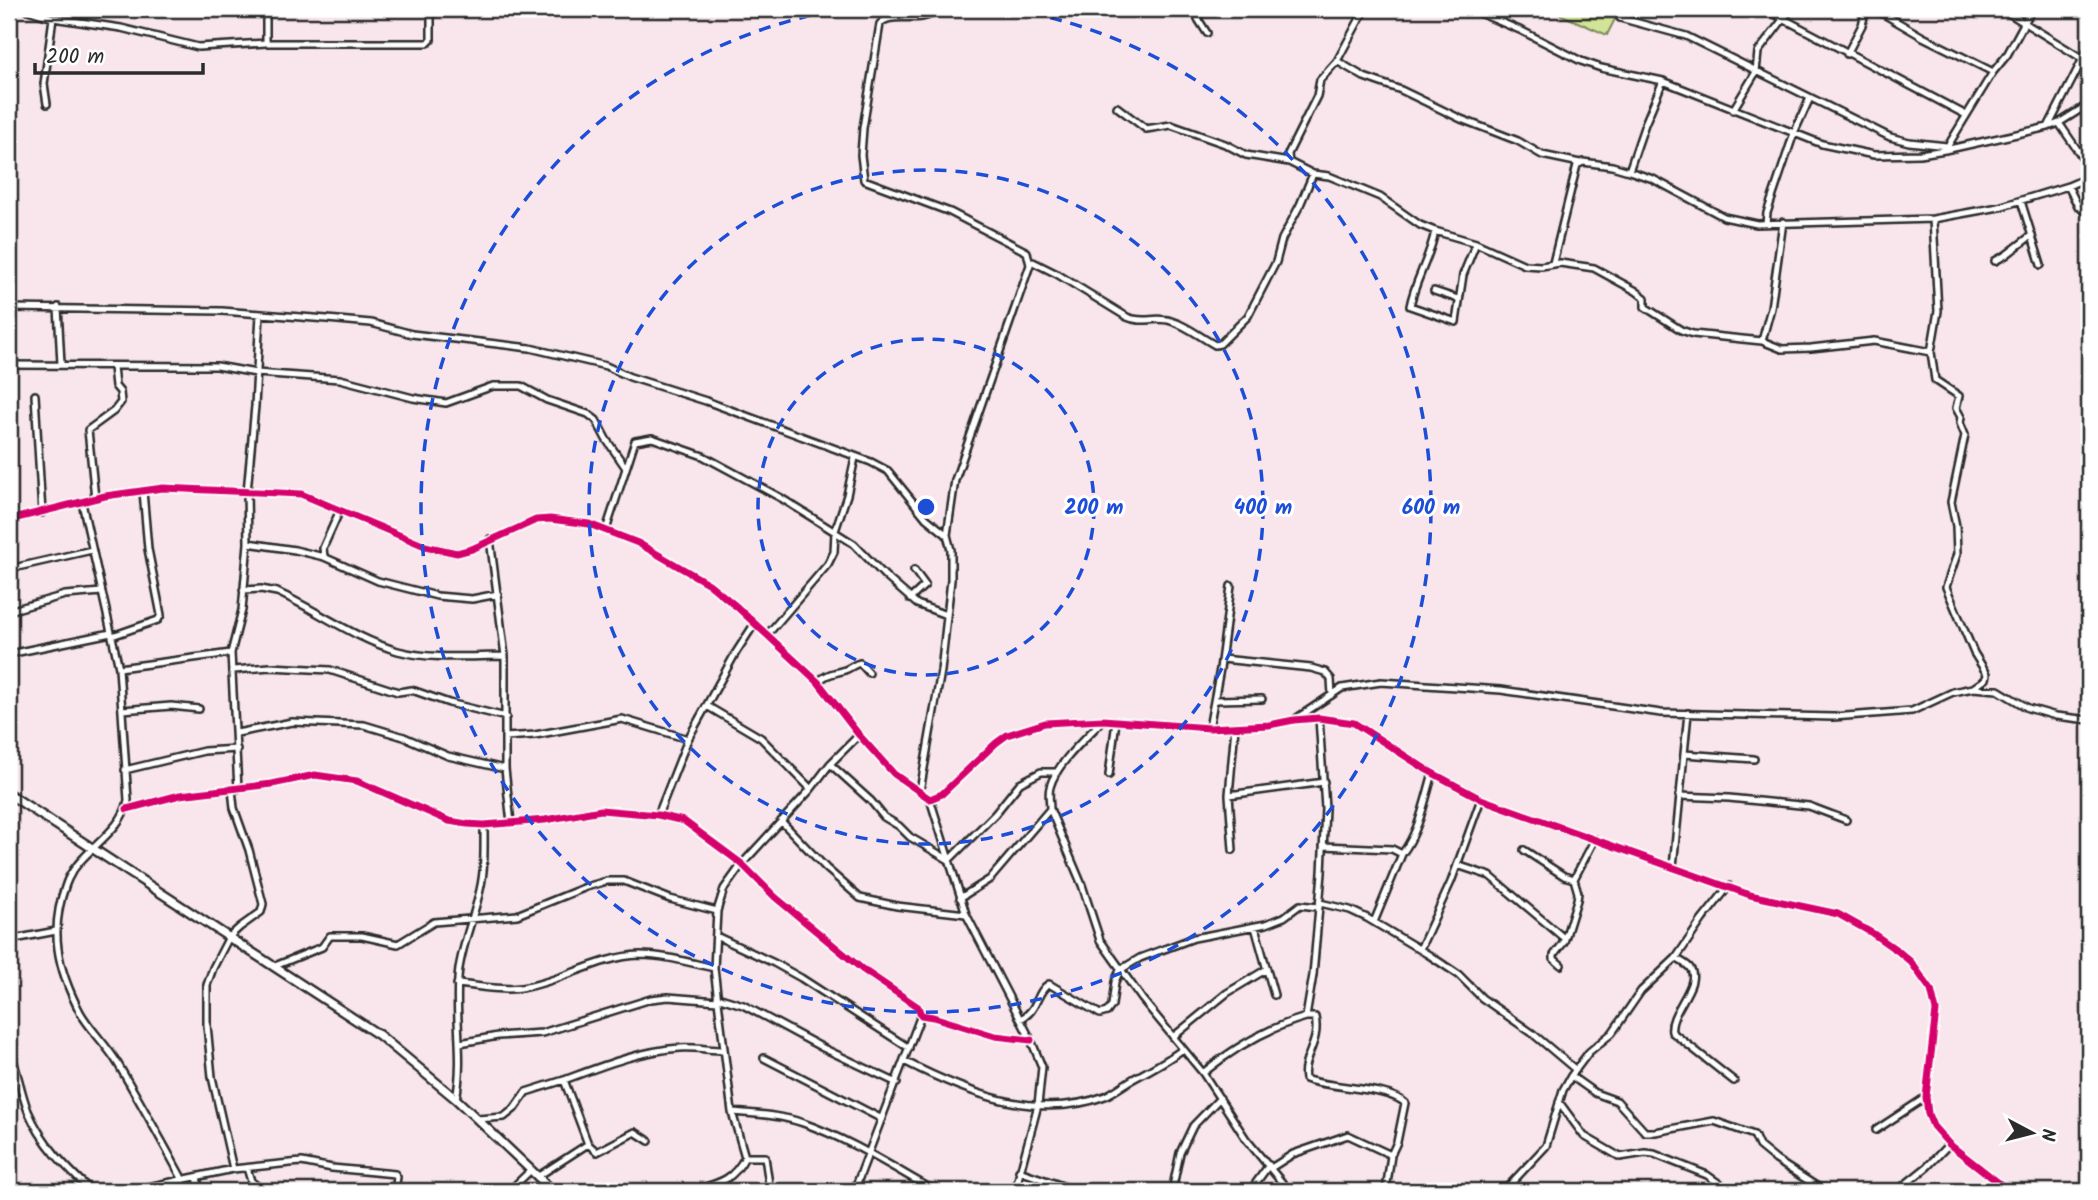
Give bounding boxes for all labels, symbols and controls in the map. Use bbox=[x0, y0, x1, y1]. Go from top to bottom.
scale bar bbox=[35, 32, 203, 76]
text: 200 m bbox=[46, 41, 104, 74]
text: 200 m bbox=[1064, 492, 1124, 525]
text: 400 m bbox=[1234, 492, 1292, 525]
text: 600 m bbox=[1402, 492, 1460, 525]
centre of rings bbox=[914, 495, 938, 519]
north arrow bbox=[1996, 1098, 2066, 1168]
text: N bbox=[2031, 1127, 2063, 1143]

